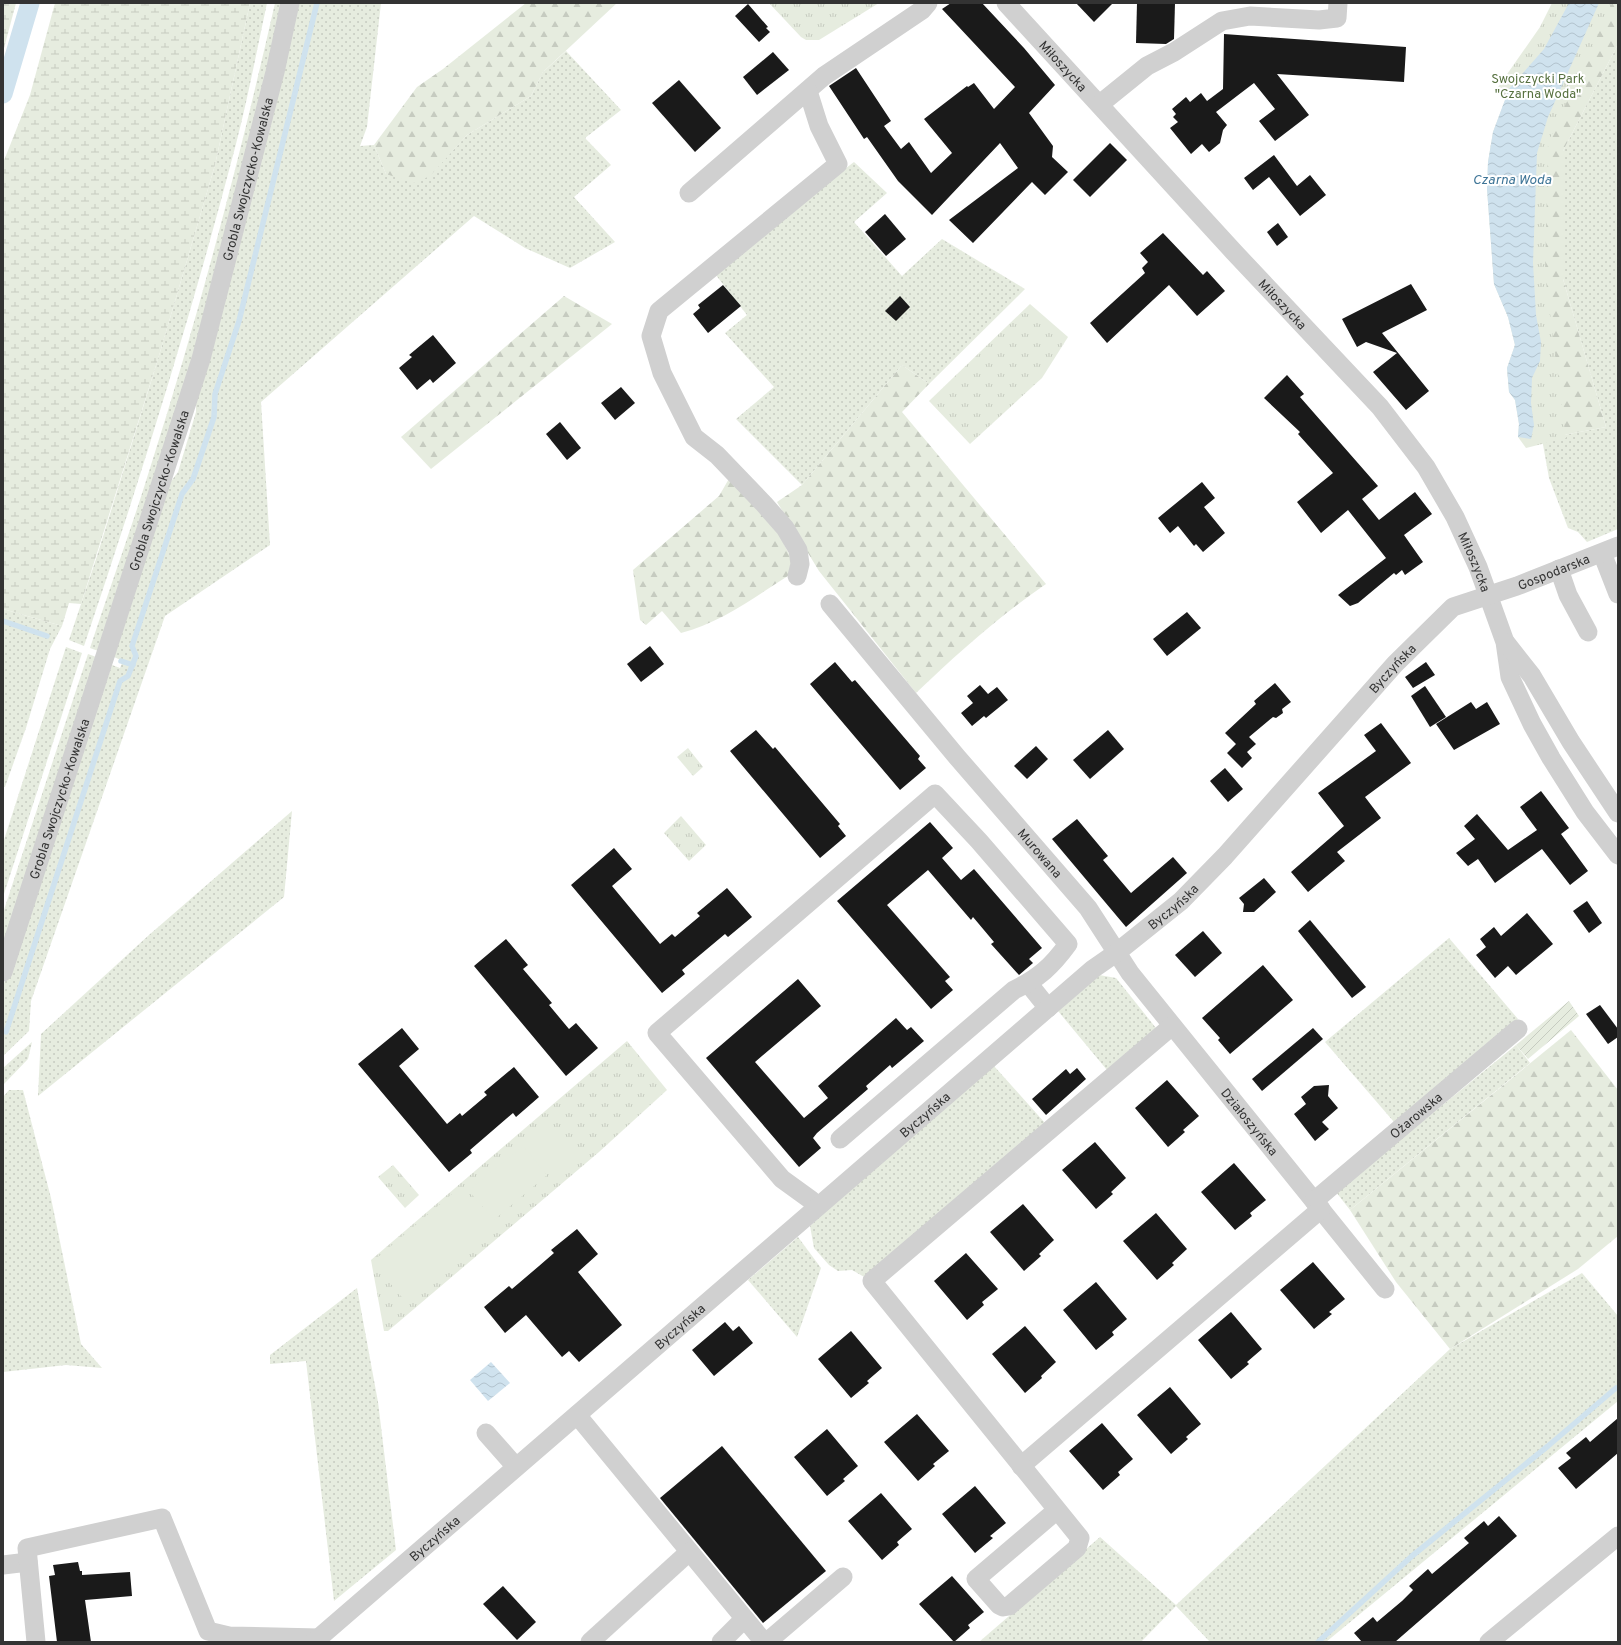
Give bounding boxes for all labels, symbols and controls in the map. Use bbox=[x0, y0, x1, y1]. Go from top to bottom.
street label: Miłoszycka bbox=[1035, 38, 1089, 96]
park label: Swojczycki Park "Czarna Woda" bbox=[1491, 72, 1585, 103]
street label: Grobla Swojczycko-Kowalska bbox=[221, 96, 278, 263]
water label: Czarna Woda bbox=[1473, 172, 1552, 189]
street label: Miłoszycka bbox=[1254, 277, 1309, 334]
street label: Grobla Swojczycko-Kowalska bbox=[127, 409, 194, 574]
street label: Miłoszycka bbox=[1453, 530, 1492, 595]
street label: Gospodarska bbox=[1516, 552, 1592, 595]
street label: Byczyńska bbox=[1367, 642, 1420, 698]
street label: Grobla Swojczycko-Kowalska bbox=[27, 717, 94, 882]
street label: Murowana bbox=[1013, 826, 1065, 882]
street label: Byczyńska bbox=[1146, 882, 1203, 934]
street label: Działoszyńska bbox=[1216, 1086, 1280, 1160]
street label: Byczyńska bbox=[897, 1090, 955, 1142]
street label: Ożarowska bbox=[1387, 1090, 1446, 1143]
street label: Byczyńska bbox=[652, 1302, 709, 1354]
street label: Byczyńska bbox=[407, 1513, 464, 1566]

